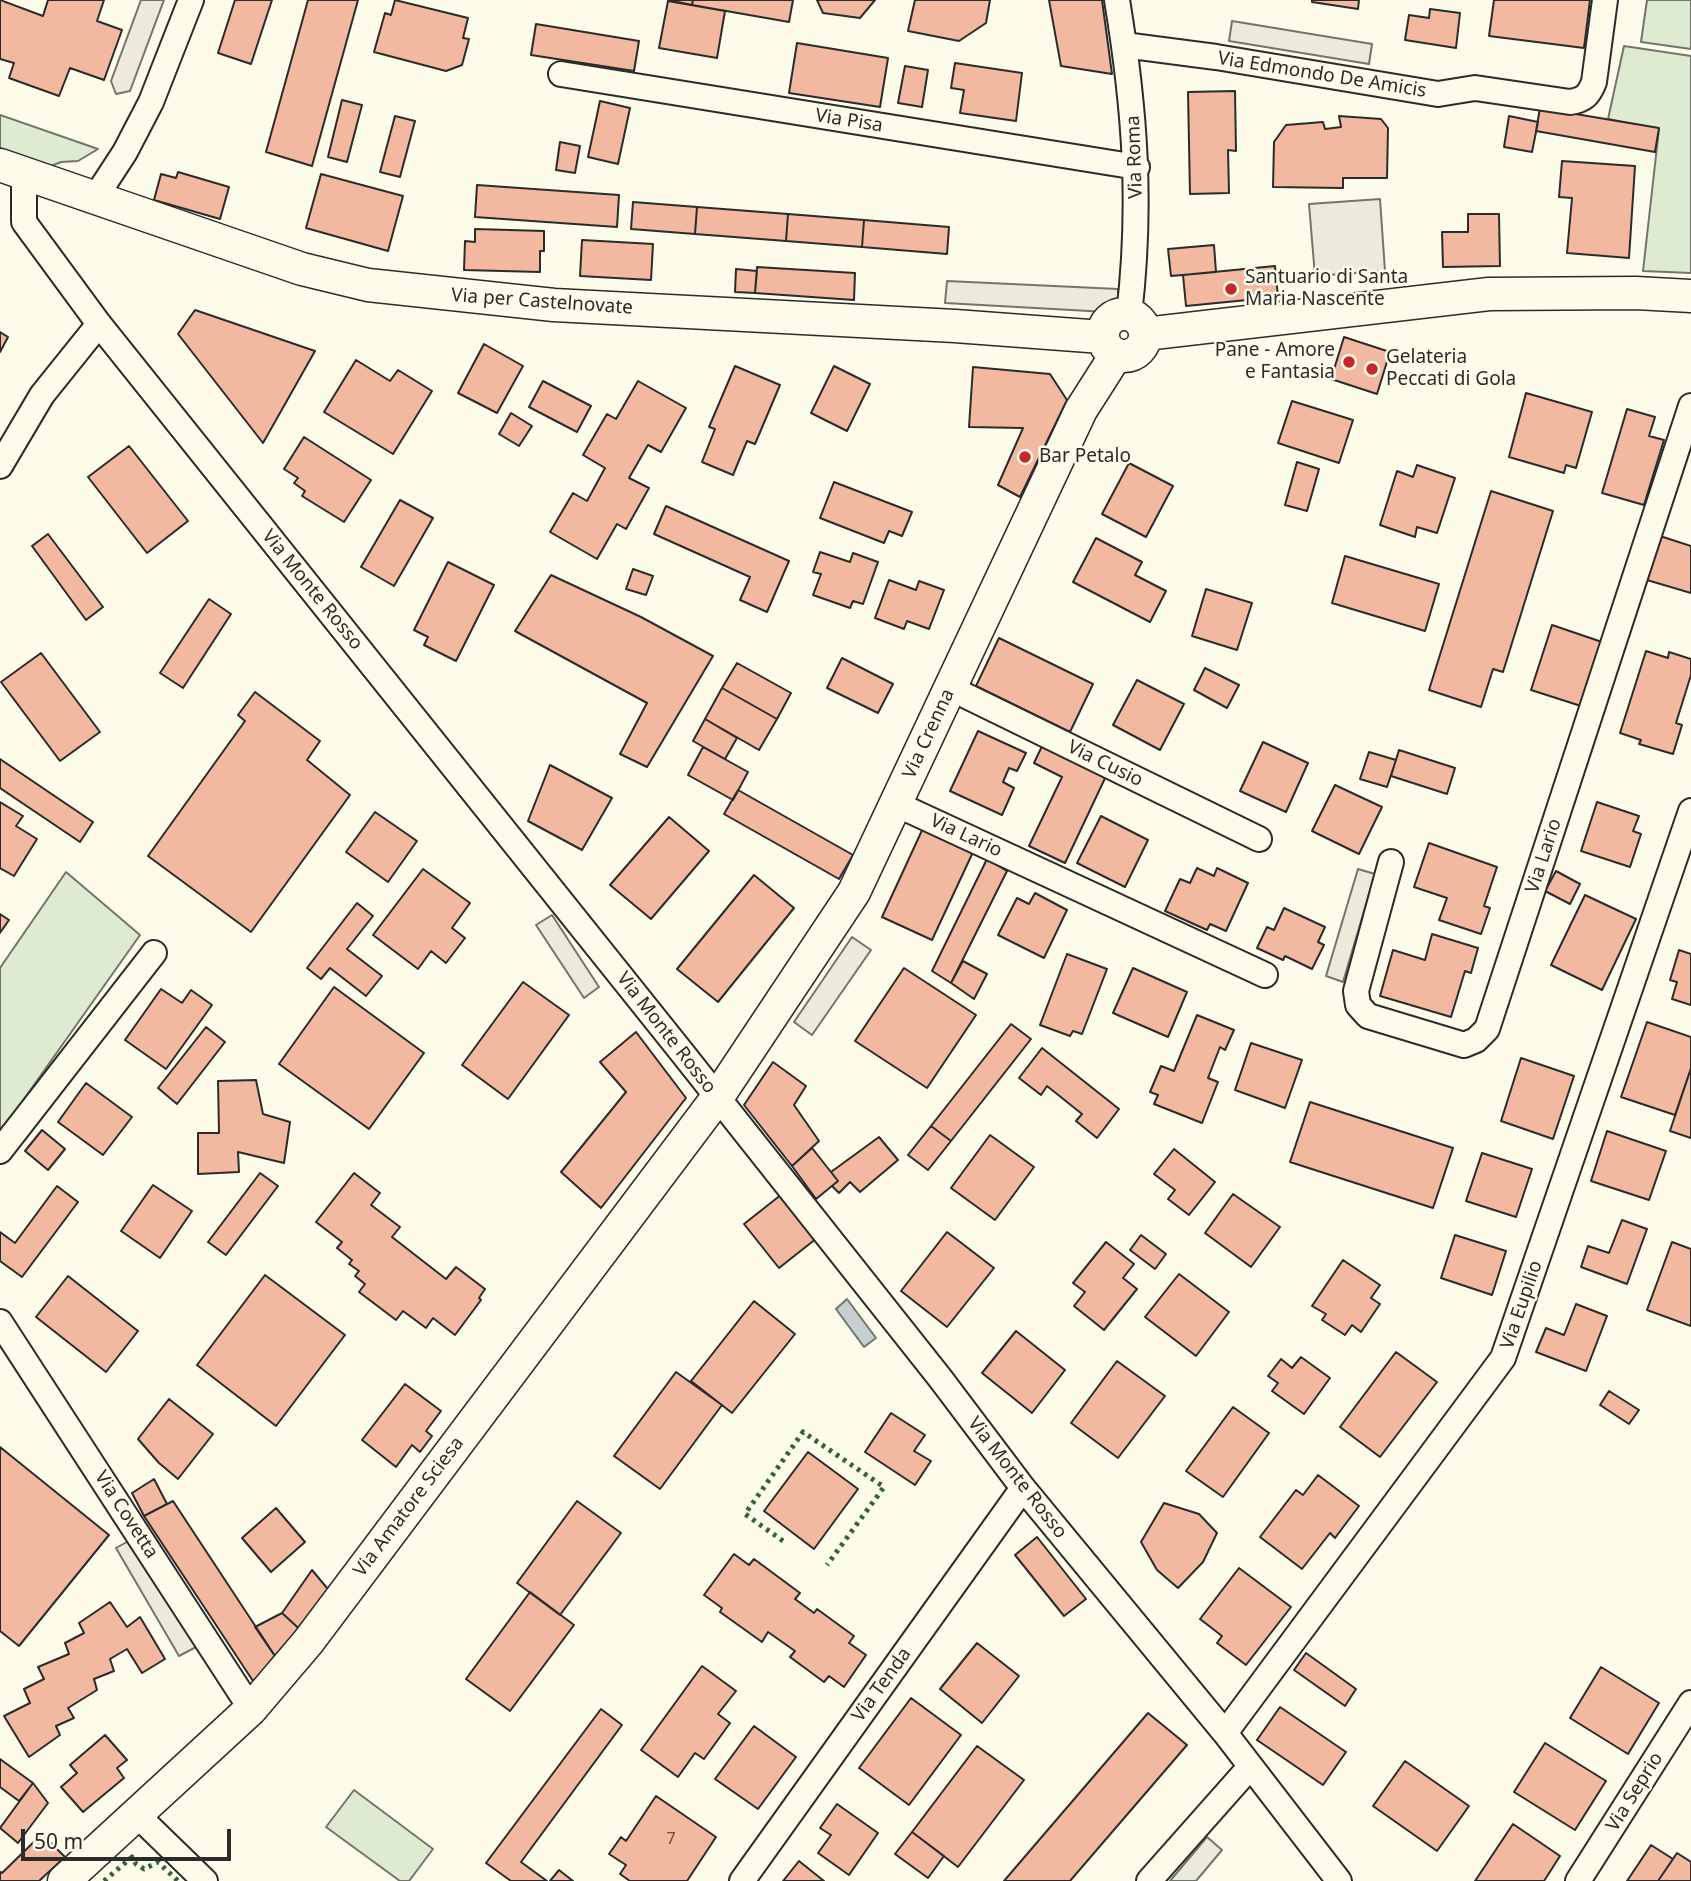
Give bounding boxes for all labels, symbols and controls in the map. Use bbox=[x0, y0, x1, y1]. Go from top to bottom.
street label: Via Edmondo De Amicis bbox=[1216, 47, 1428, 103]
street label: Via Pisa bbox=[814, 104, 884, 138]
street label: Via Roma bbox=[1122, 115, 1148, 199]
place label: Santuario di Santa Maria Nascente bbox=[1245, 267, 1408, 311]
marker: Santuario di Santa Maria Nascente bbox=[1223, 281, 1239, 297]
street label: Via per Castelnovate bbox=[450, 284, 634, 320]
place label: Pane - Amore e Fantasia bbox=[1215, 340, 1335, 384]
place label: Gelateria Peccati di Gola bbox=[1386, 347, 1516, 391]
marker: Pane - Amore e Fantasia bbox=[1341, 354, 1357, 370]
marker: Gelateria Peccati di Gola bbox=[1364, 361, 1380, 377]
place label: Bar Petalo bbox=[1039, 446, 1131, 468]
marker: Bar Petalo bbox=[1017, 449, 1033, 465]
street label: Via Monte Rosso bbox=[257, 525, 367, 655]
street label: Via Crenna bbox=[898, 686, 960, 782]
street label: Via Cusio bbox=[1064, 736, 1146, 792]
street label: Via Lario bbox=[926, 809, 1006, 863]
street label: Via Lario bbox=[1521, 816, 1567, 896]
street label: Via Monte Rosso bbox=[611, 968, 721, 1098]
street label: Via Eupilio bbox=[1496, 1258, 1548, 1352]
street label: Via Monte Rosso bbox=[962, 1413, 1072, 1543]
street label: Via Amatore Sciesa bbox=[349, 1433, 469, 1581]
street label: Via Covetta bbox=[89, 1467, 163, 1563]
street label: Via Tenda bbox=[848, 1644, 916, 1726]
street label: Via Seprio bbox=[1602, 1748, 1668, 1836]
scale bar bbox=[24, 1814, 234, 1858]
text: 50 m bbox=[34, 1827, 83, 1855]
house number: 7 bbox=[666, 1829, 676, 1849]

